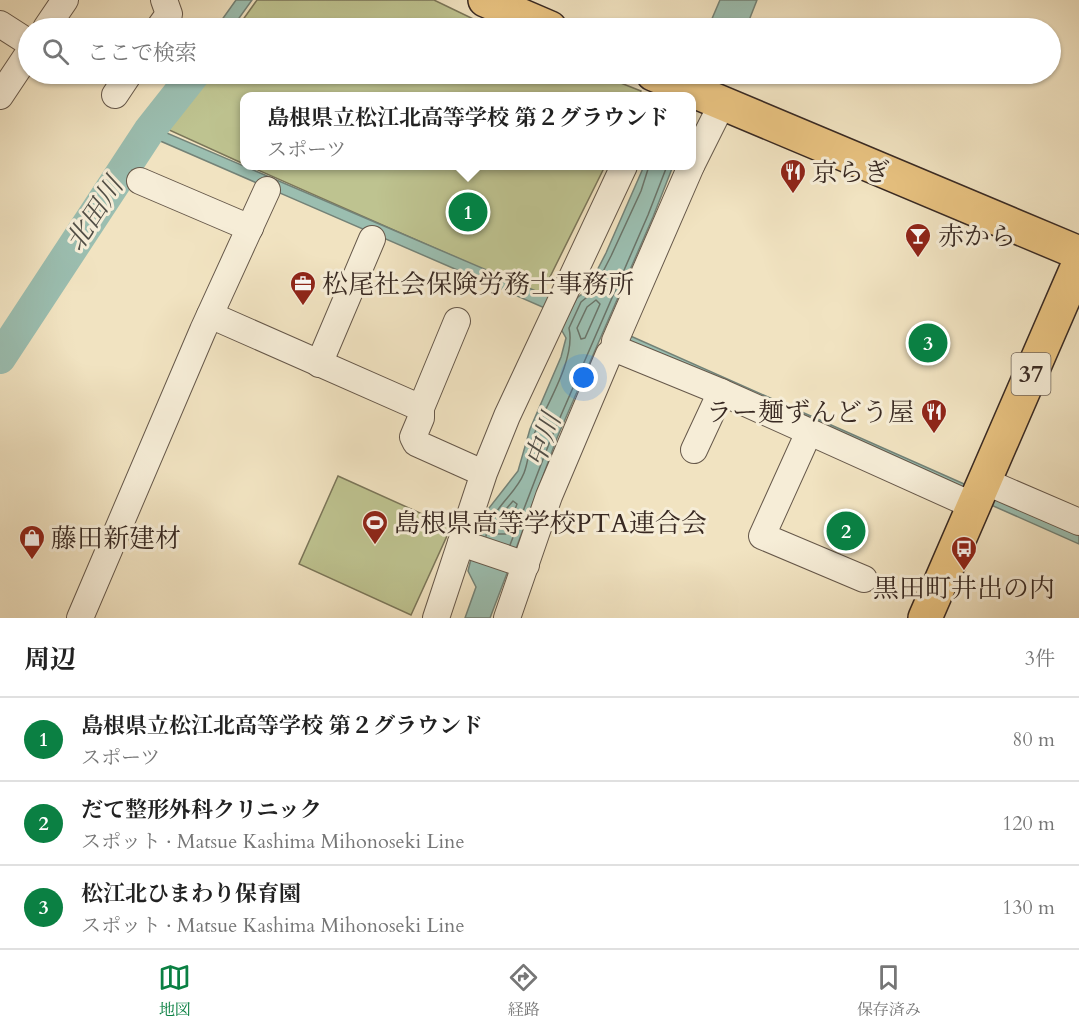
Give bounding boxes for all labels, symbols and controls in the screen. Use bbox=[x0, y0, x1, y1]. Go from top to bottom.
search box bbox=[18, 18, 1061, 84]
icon: search bbox=[39, 35, 72, 68]
text: ここで検索 bbox=[87, 38, 197, 68]
popup bbox=[240, 92, 696, 170]
text: 島根県立松江北高等学校 第２グラウンド bbox=[267, 103, 669, 133]
text: スポーツ bbox=[267, 136, 346, 163]
place label: 京らぎ bbox=[812, 155, 890, 190]
restaurant icon: 京らぎ bbox=[778, 157, 808, 195]
water label: 北田川 bbox=[57, 168, 134, 258]
pin: 1 bbox=[448, 190, 488, 234]
place label: 赤から bbox=[938, 219, 1016, 254]
bar icon: 赤から bbox=[903, 221, 933, 259]
place label: 松尾社会保険労務士事務所 bbox=[322, 267, 634, 302]
office icon: 松尾社会保険労務士事務所 bbox=[288, 269, 318, 307]
pin: 3 bbox=[908, 320, 948, 366]
road number: 37 bbox=[1012, 353, 1050, 395]
your location bbox=[569, 363, 598, 392]
place label: ラー麺ずんどう屋 bbox=[706, 395, 914, 430]
restaurant icon: ラー麺ずんどう屋 bbox=[919, 397, 949, 435]
water label: 中川 bbox=[517, 406, 571, 472]
place label: 島根県高等学校PTA連合会 bbox=[394, 506, 707, 541]
sports icon: 島根県高等学校PTA連合会 bbox=[360, 508, 390, 546]
pin: 2 bbox=[826, 508, 866, 554]
place label: 藤田新建材 bbox=[51, 521, 181, 556]
shop icon: 藤田新建材 bbox=[17, 523, 47, 561]
bus stop icon: 黒田町井出の内 bbox=[949, 534, 979, 572]
place label: 黒田町井出の内 bbox=[873, 571, 1055, 606]
text: 周辺 bbox=[24, 642, 76, 677]
text: 3件 bbox=[1025, 645, 1055, 672]
text: 島根県立松江北高等学校 第２グラウンド bbox=[81, 711, 483, 741]
text: 1 bbox=[38, 726, 49, 753]
text: 80 m bbox=[1012, 726, 1055, 753]
text: スポーツ bbox=[81, 744, 160, 771]
text: だて整形外科クリニック bbox=[81, 795, 322, 825]
text: 2 bbox=[38, 810, 49, 837]
text: 120 m bbox=[1002, 810, 1055, 837]
text: スポット · Matsue Kashima Mihonoseki Line bbox=[81, 828, 465, 855]
text: 松江北ひまわり保育園 bbox=[81, 879, 301, 909]
text: 3 bbox=[38, 894, 49, 921]
text: 130 m bbox=[1002, 894, 1055, 921]
text: スポット · Matsue Kashima Mihonoseki Line bbox=[81, 912, 465, 939]
tab: 地図 bbox=[158, 961, 191, 1021]
tab: 経路 bbox=[507, 961, 540, 1021]
tab: 保存済み bbox=[857, 961, 921, 1021]

